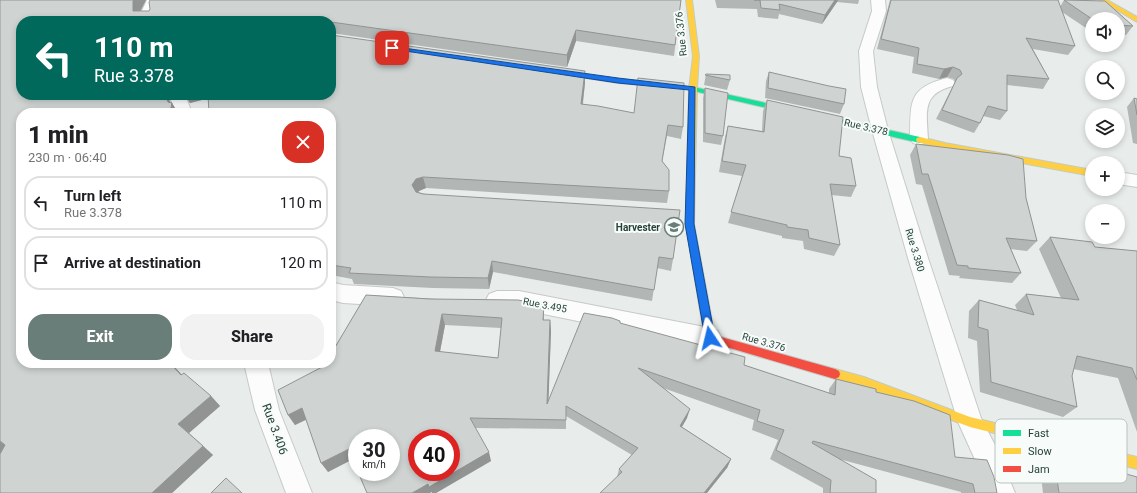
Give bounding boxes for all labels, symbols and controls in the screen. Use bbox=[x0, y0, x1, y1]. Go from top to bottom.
street label: Rue 3.376 bbox=[673, 11, 689, 57]
map controls bbox=[1085, 12, 1125, 244]
button: sound bbox=[1085, 12, 1125, 52]
text: 110 m bbox=[94, 31, 173, 64]
pin bbox=[375, 31, 409, 65]
icon: left bbox=[28, 32, 80, 84]
icon: arrive bbox=[381, 37, 403, 59]
button: search bbox=[1085, 60, 1125, 100]
text: Rue 3.378 bbox=[94, 65, 174, 86]
button: layers bbox=[1085, 108, 1125, 148]
street label: Rue 3.378 bbox=[843, 117, 889, 137]
text: 1 min bbox=[28, 121, 89, 149]
button: close bbox=[282, 121, 324, 163]
text: 230 m · 06:40 bbox=[28, 150, 107, 165]
button: + bbox=[1085, 156, 1125, 196]
text: Turn left bbox=[64, 187, 121, 205]
icon: left bbox=[30, 192, 52, 214]
text: 110 m bbox=[280, 194, 322, 212]
button: − bbox=[1085, 204, 1125, 244]
text: Rue 3.378 bbox=[64, 205, 122, 220]
school or university icon: Harvester bbox=[663, 216, 685, 238]
place label: Harvester bbox=[616, 222, 660, 233]
street label: Rue 3.380 bbox=[903, 227, 927, 273]
icon: arrive bbox=[30, 252, 52, 274]
text: Arrive at destination bbox=[64, 254, 201, 272]
text: 120 m bbox=[280, 254, 322, 272]
street label: Rue 3.495 bbox=[522, 295, 568, 315]
button: Exit bbox=[28, 314, 172, 360]
button: Share bbox=[180, 314, 324, 360]
position arrow bbox=[689, 317, 731, 359]
street label: Rue 3.376 bbox=[741, 331, 787, 354]
street label: Rue 3.406 bbox=[259, 401, 291, 457]
legend bbox=[995, 419, 1127, 483]
text: Fast bbox=[1028, 427, 1050, 440]
speed limit sign: 40 bbox=[408, 429, 460, 481]
text: 30 bbox=[363, 438, 385, 462]
text: Slow bbox=[1028, 445, 1052, 458]
text: km/h bbox=[362, 459, 386, 470]
text: Jam bbox=[1028, 463, 1050, 476]

